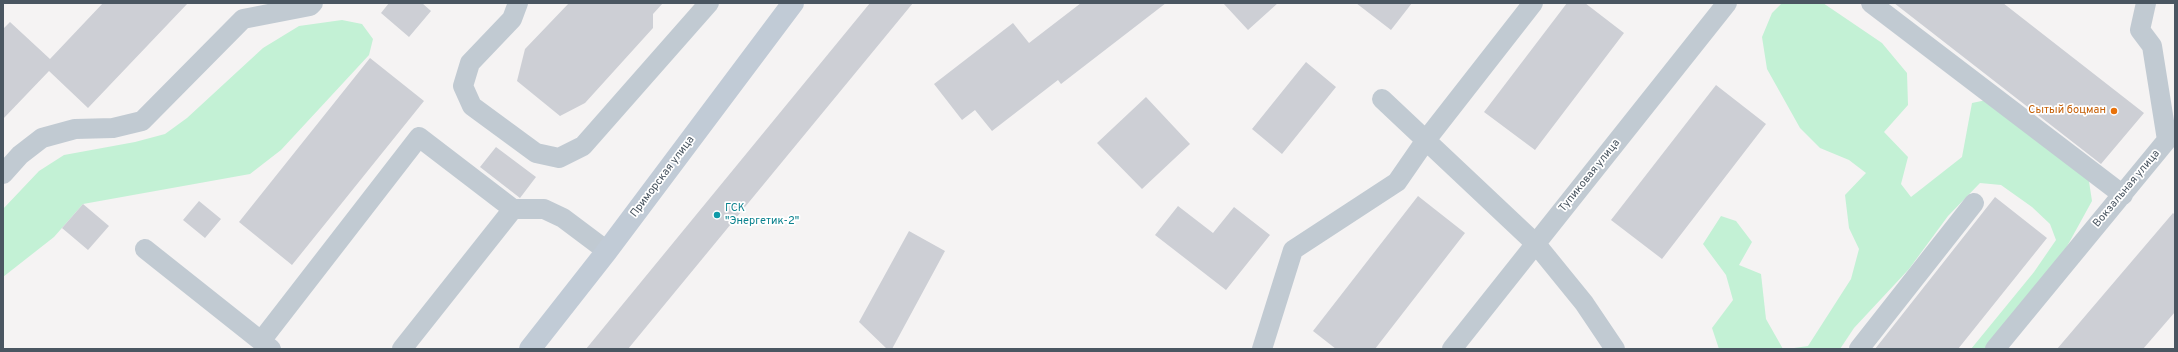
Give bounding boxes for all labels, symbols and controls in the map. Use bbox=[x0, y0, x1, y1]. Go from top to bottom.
place label: Сытый боцман bbox=[2028, 104, 2106, 118]
marker: Сытый боцман bbox=[2109, 106, 2119, 116]
street label: Приморская улица bbox=[628, 134, 698, 220]
street label: Тупиковая улица bbox=[1557, 137, 1623, 215]
street label: Вокзальная улица bbox=[2091, 148, 2163, 230]
place label: ГСК "Энергетик-2" bbox=[725, 202, 799, 228]
marker: ГСК "Энергетик-2" bbox=[712, 210, 722, 220]

